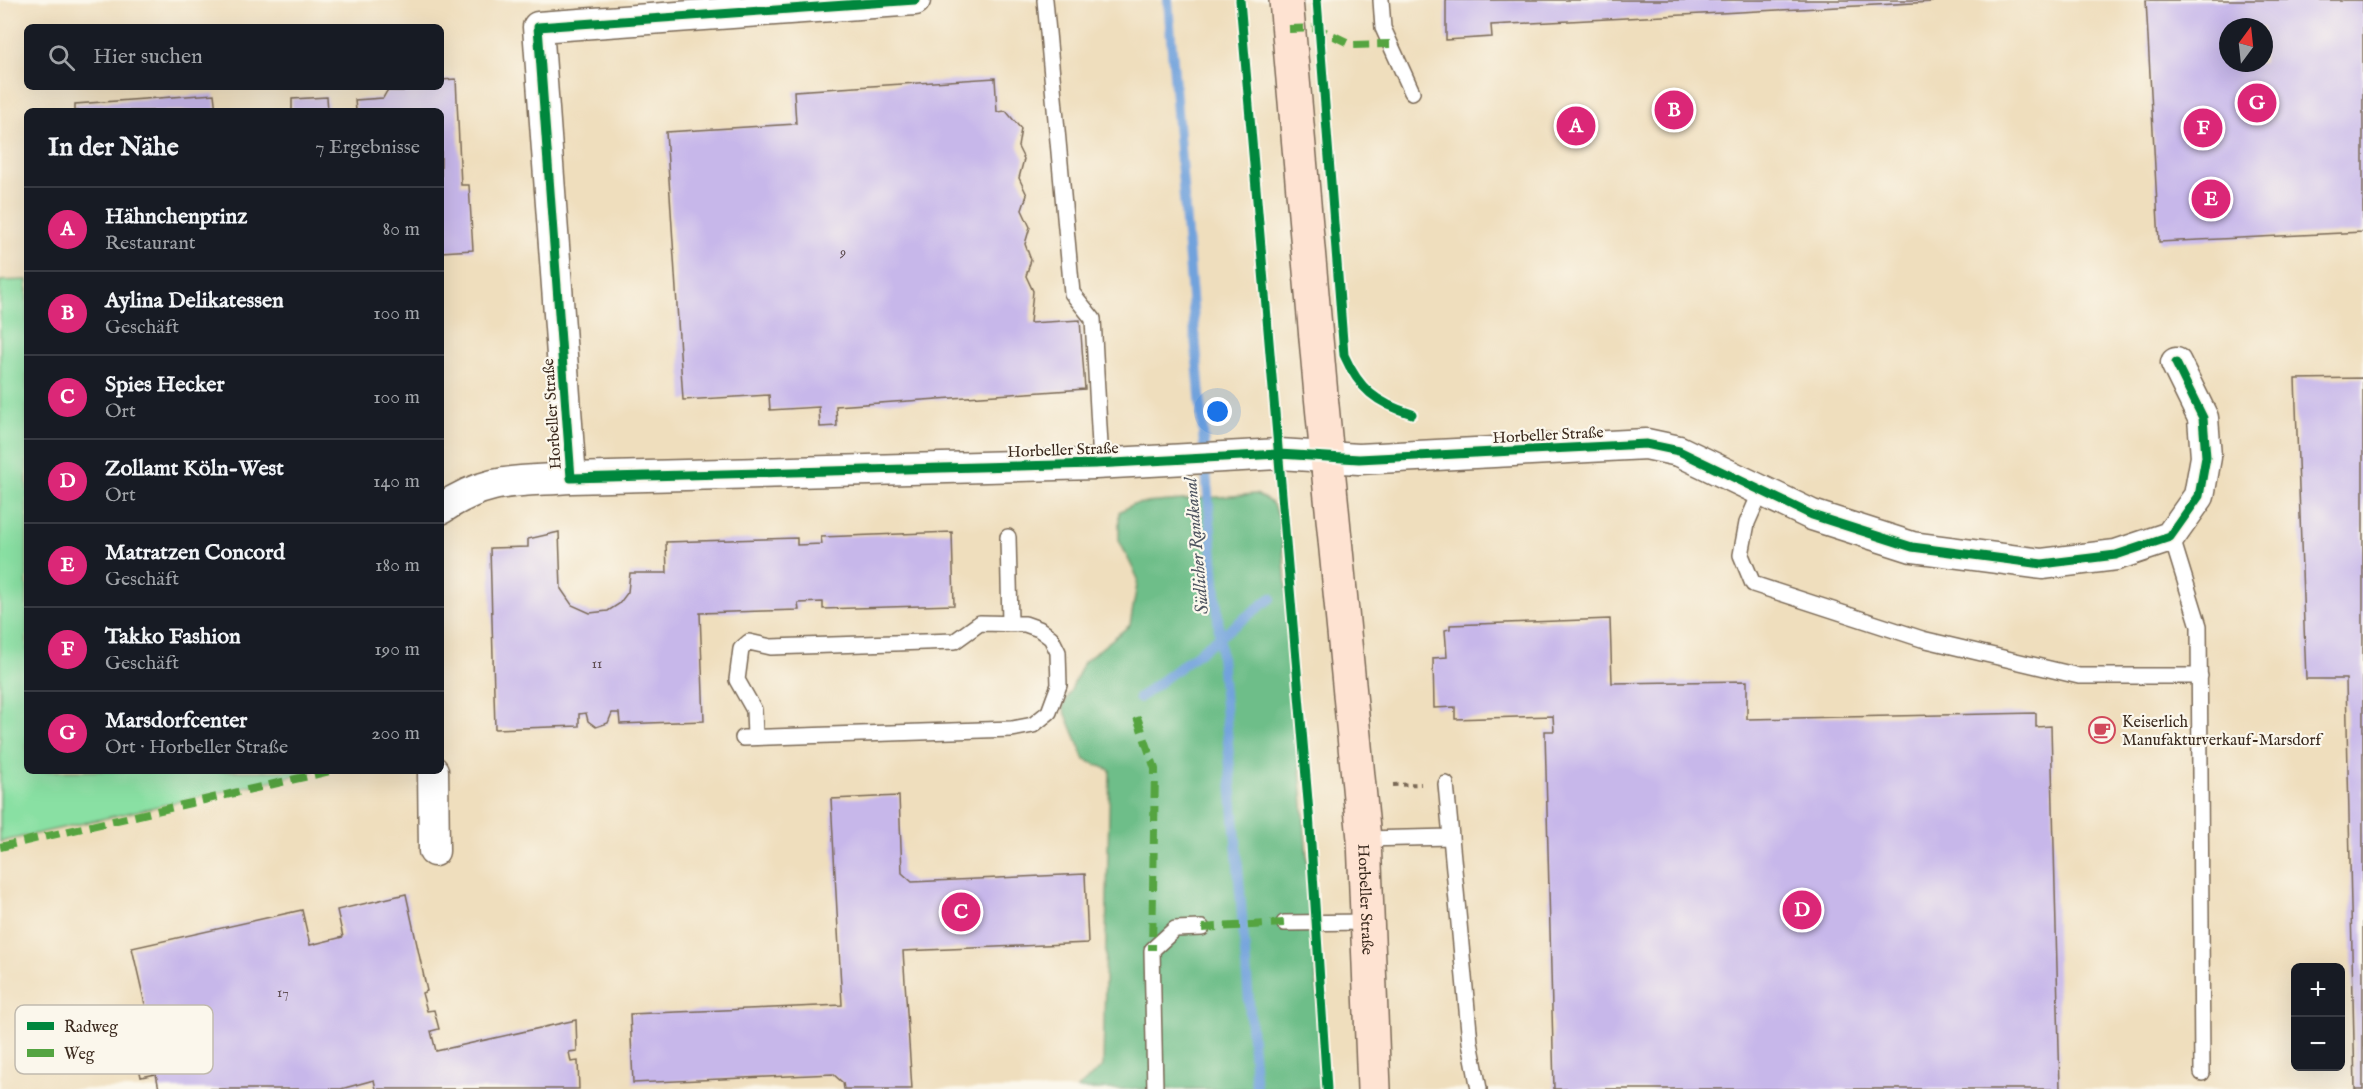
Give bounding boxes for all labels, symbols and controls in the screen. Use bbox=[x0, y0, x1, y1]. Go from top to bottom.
north arrow bbox=[2219, 18, 2273, 72]
search box bbox=[24, 24, 444, 90]
icon: search bbox=[45, 41, 78, 74]
text: Hier suchen bbox=[93, 43, 203, 71]
pin: G bbox=[2238, 80, 2276, 126]
pin: B bbox=[1654, 88, 1694, 132]
pin: A bbox=[1556, 104, 1596, 148]
pin: F bbox=[2184, 106, 2222, 150]
text: In der Nähe bbox=[48, 131, 179, 164]
text: 7 Ergebnisse bbox=[315, 135, 420, 160]
pin: E bbox=[2192, 176, 2230, 222]
text: Hähnchenprinz bbox=[105, 203, 247, 231]
text: A bbox=[61, 217, 74, 242]
text: 80 m bbox=[383, 217, 420, 242]
text: Restaurant bbox=[105, 231, 196, 256]
house number: 9 bbox=[839, 244, 846, 262]
text: Aylina Delikatessen bbox=[105, 287, 284, 315]
text: B bbox=[61, 301, 74, 326]
text: 100 m bbox=[373, 301, 420, 326]
text: Geschäft bbox=[105, 315, 179, 340]
street label: Horbeller Straße bbox=[539, 358, 567, 470]
text: Spies Hecker bbox=[105, 371, 224, 399]
text: C bbox=[60, 385, 75, 410]
text: 100 m bbox=[373, 385, 420, 410]
your location bbox=[1203, 397, 1232, 426]
text: Ort bbox=[105, 399, 136, 424]
street label: Horbeller Straße bbox=[1492, 423, 1604, 449]
street label: Horbeller Straße bbox=[1007, 439, 1119, 463]
text: Zollamt Köln-West bbox=[105, 455, 284, 483]
text: D bbox=[59, 469, 76, 494]
text: 140 m bbox=[373, 469, 420, 494]
water label: Südlicher Randkanal bbox=[1180, 475, 1215, 615]
text: Ort bbox=[105, 483, 136, 508]
text: Matratzen Concord bbox=[105, 539, 285, 567]
text: E bbox=[61, 553, 74, 578]
text: 180 m bbox=[375, 553, 420, 578]
text: Geschäft bbox=[105, 567, 179, 592]
text: Takko Fashion bbox=[105, 623, 241, 651]
text: F bbox=[61, 637, 74, 662]
text: 190 m bbox=[374, 637, 420, 662]
text: Geschäft bbox=[105, 651, 179, 676]
house number: 11 bbox=[592, 655, 602, 673]
text: Marsdorfcenter bbox=[105, 707, 247, 735]
place label: Keiserlich Manufakturverkauf-Marsdorf bbox=[2122, 713, 2324, 751]
cafe icon: Keiserlich Manufakturverkauf-Marsdorf bbox=[2087, 715, 2117, 745]
text: G bbox=[60, 721, 75, 746]
text: 200 m bbox=[371, 721, 420, 746]
text: Ort · Horbeller Straße bbox=[105, 735, 288, 760]
street label: Horbeller Straße bbox=[1352, 843, 1377, 955]
pin: D bbox=[1782, 888, 1822, 932]
pin: C bbox=[942, 890, 980, 934]
map controls bbox=[2291, 963, 2345, 1071]
button: + bbox=[2291, 963, 2345, 1017]
house number: 17 bbox=[277, 984, 289, 1002]
legend bbox=[15, 1005, 213, 1074]
button: − bbox=[2291, 1017, 2345, 1071]
text: Radweg bbox=[64, 1018, 118, 1038]
text: Weg bbox=[64, 1045, 95, 1065]

